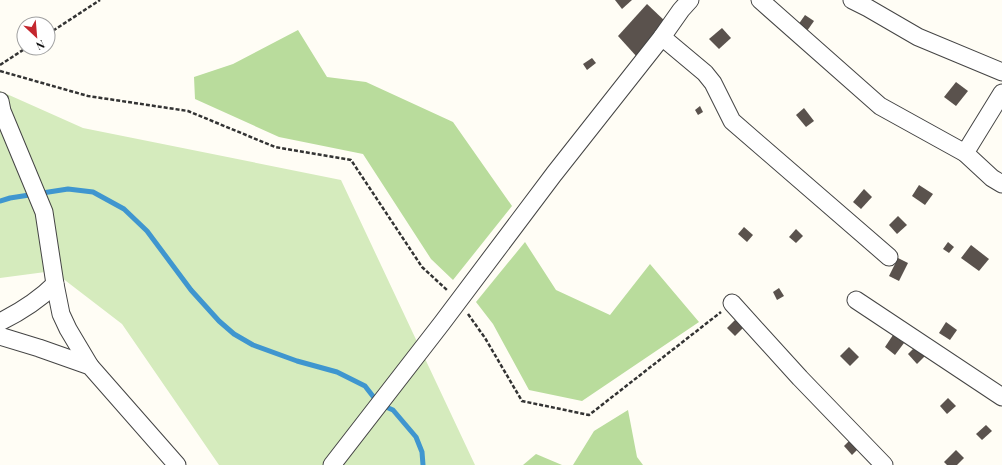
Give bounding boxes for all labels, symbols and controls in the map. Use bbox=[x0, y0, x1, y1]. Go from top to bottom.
north arrow bbox=[16, 16, 56, 56]
text: N bbox=[34, 37, 47, 54]

